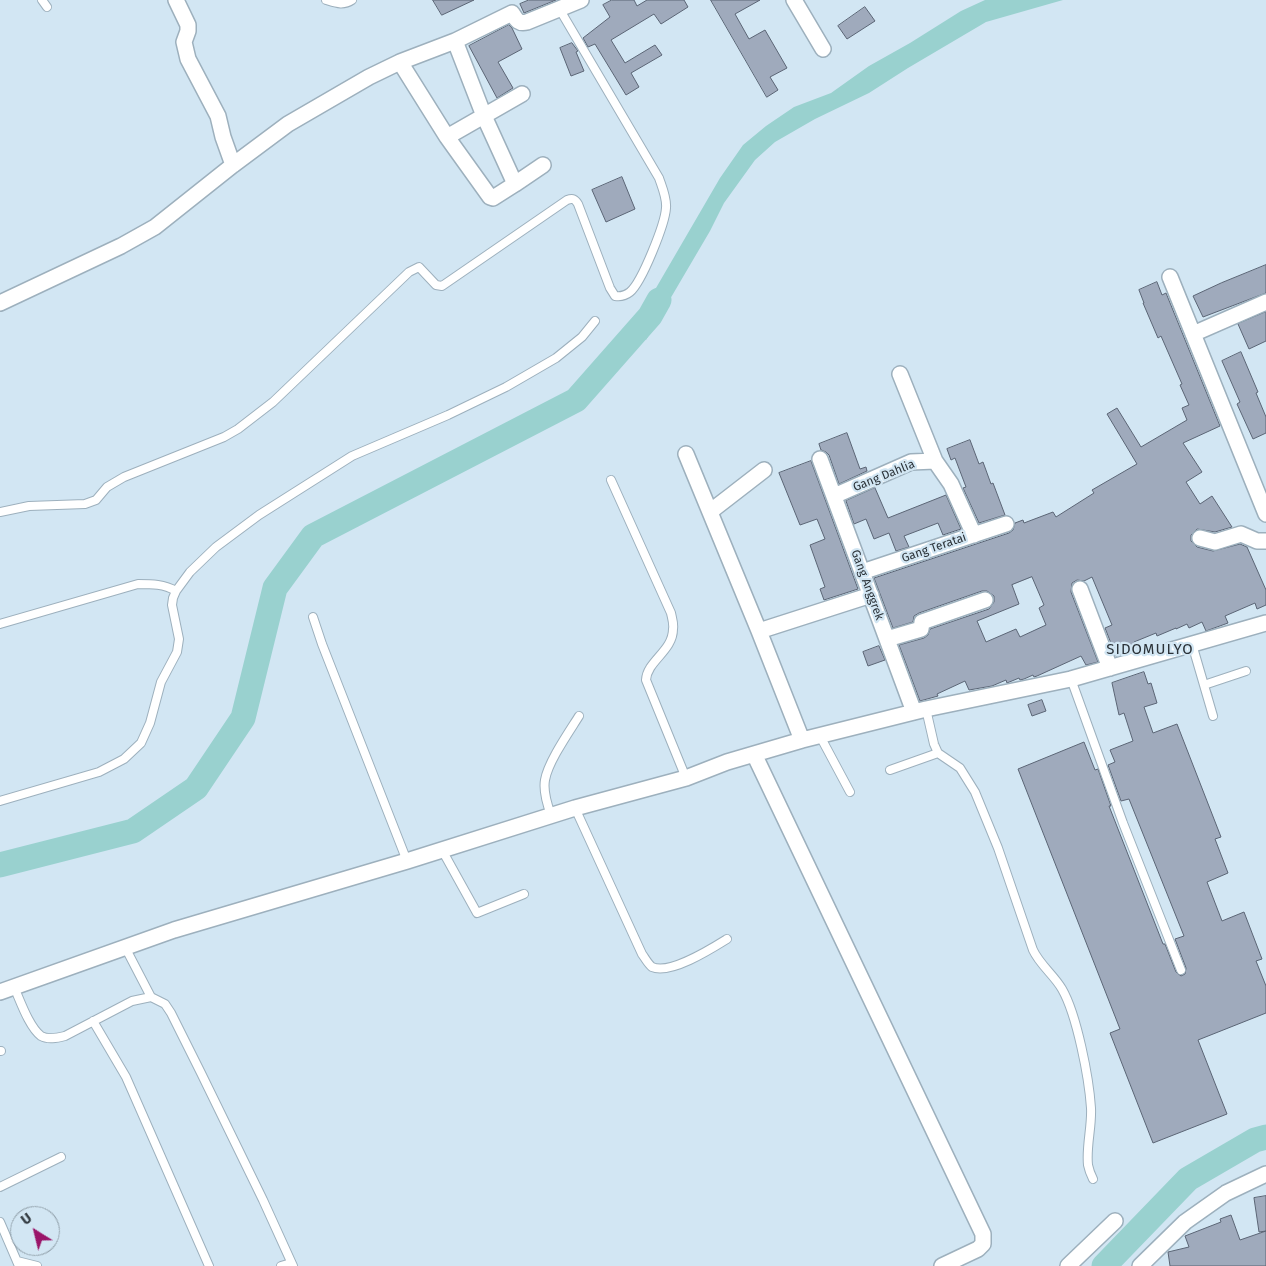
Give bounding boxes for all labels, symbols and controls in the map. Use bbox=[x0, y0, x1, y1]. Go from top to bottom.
street label: Gang Dahlia bbox=[851, 457, 917, 495]
street label: Gang Teratai bbox=[900, 530, 968, 566]
street label: Gang Anggrek bbox=[848, 548, 886, 622]
district label: SIDOMULYO bbox=[1105, 641, 1195, 659]
north arrow bbox=[10, 1206, 60, 1256]
text: U bbox=[18, 1210, 35, 1229]

